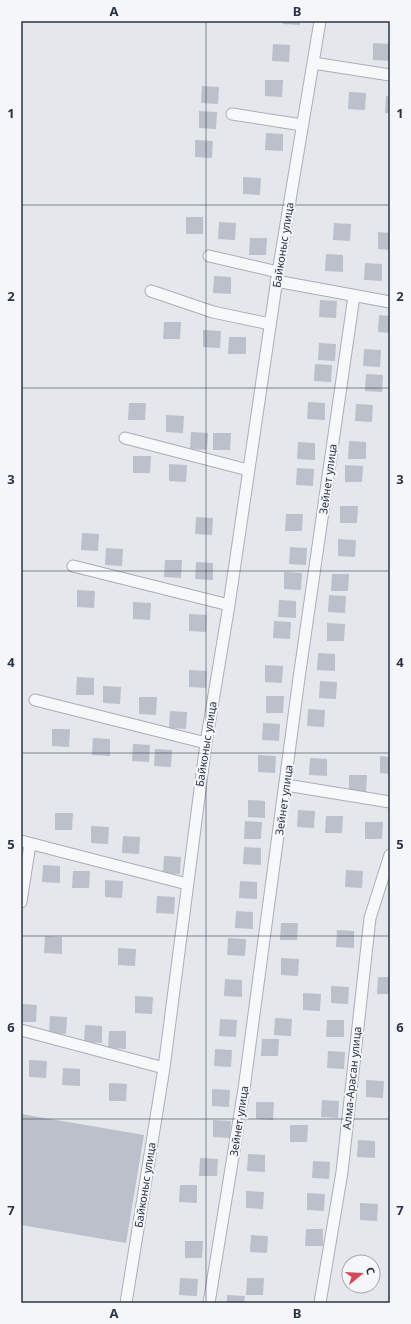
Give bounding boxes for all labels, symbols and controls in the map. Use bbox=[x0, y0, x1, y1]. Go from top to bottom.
text: A bbox=[110, 2, 119, 20]
text: B bbox=[293, 2, 301, 20]
text: 1 bbox=[7, 104, 15, 122]
text: 1 bbox=[396, 104, 404, 122]
street label: Байконыс улица bbox=[268, 201, 297, 289]
text: 2 bbox=[7, 287, 15, 305]
text: 2 bbox=[396, 287, 404, 305]
street label: Зейнет улица bbox=[315, 443, 340, 515]
text: 3 bbox=[7, 470, 15, 488]
text: 3 bbox=[396, 470, 404, 488]
text: 4 bbox=[7, 653, 15, 671]
text: 4 bbox=[396, 653, 404, 671]
street label: Байконыс улица bbox=[191, 700, 220, 788]
street label: Зейнет улица bbox=[271, 764, 296, 836]
text: 5 bbox=[7, 835, 15, 853]
text: 5 bbox=[396, 835, 404, 853]
text: 6 bbox=[7, 1018, 15, 1036]
text: 6 bbox=[396, 1018, 404, 1036]
street label: Алма-Арасан улица bbox=[339, 1026, 364, 1130]
street label: Зейнет улица bbox=[226, 1085, 251, 1157]
street label: Байконыс улица bbox=[130, 1141, 159, 1229]
text: 7 bbox=[7, 1201, 15, 1219]
text: 7 bbox=[396, 1201, 404, 1219]
north arrow bbox=[341, 1254, 381, 1294]
text: С bbox=[363, 1265, 379, 1276]
text: A bbox=[110, 1304, 119, 1322]
text: B bbox=[293, 1304, 301, 1322]

